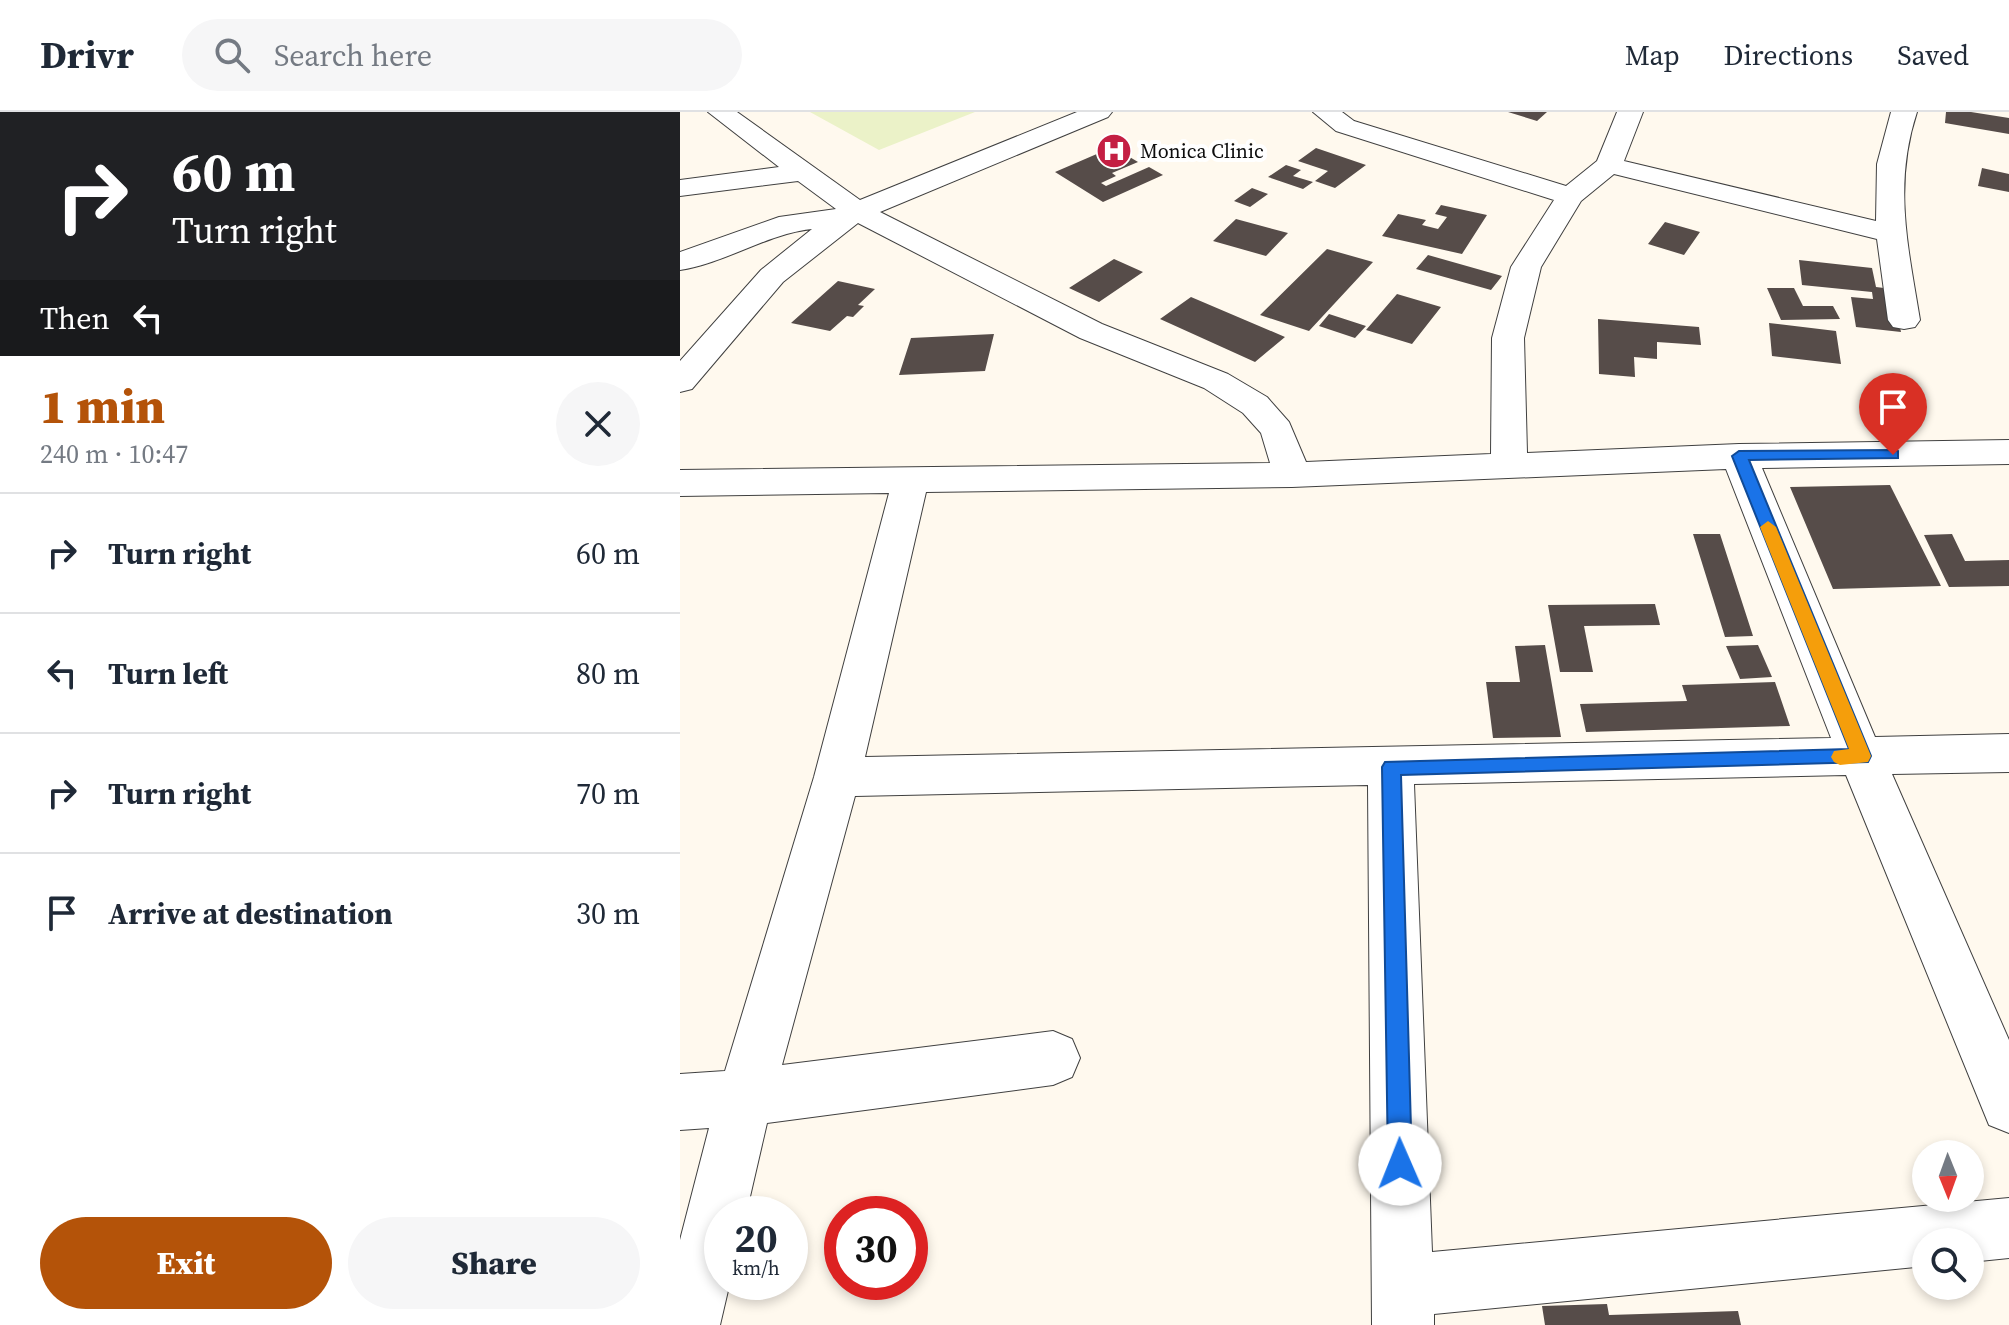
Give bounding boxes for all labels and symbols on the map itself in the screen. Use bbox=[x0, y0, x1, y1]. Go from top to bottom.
hospital icon: Monica Clinic bbox=[1095, 132, 1133, 170]
place label: Monica Clinic bbox=[1140, 137, 1264, 165]
pin bbox=[1859, 373, 1927, 455]
position arrow bbox=[1358, 1122, 1442, 1206]
north arrow bbox=[1912, 1140, 1984, 1212]
speed limit sign: 30 bbox=[824, 1196, 928, 1300]

